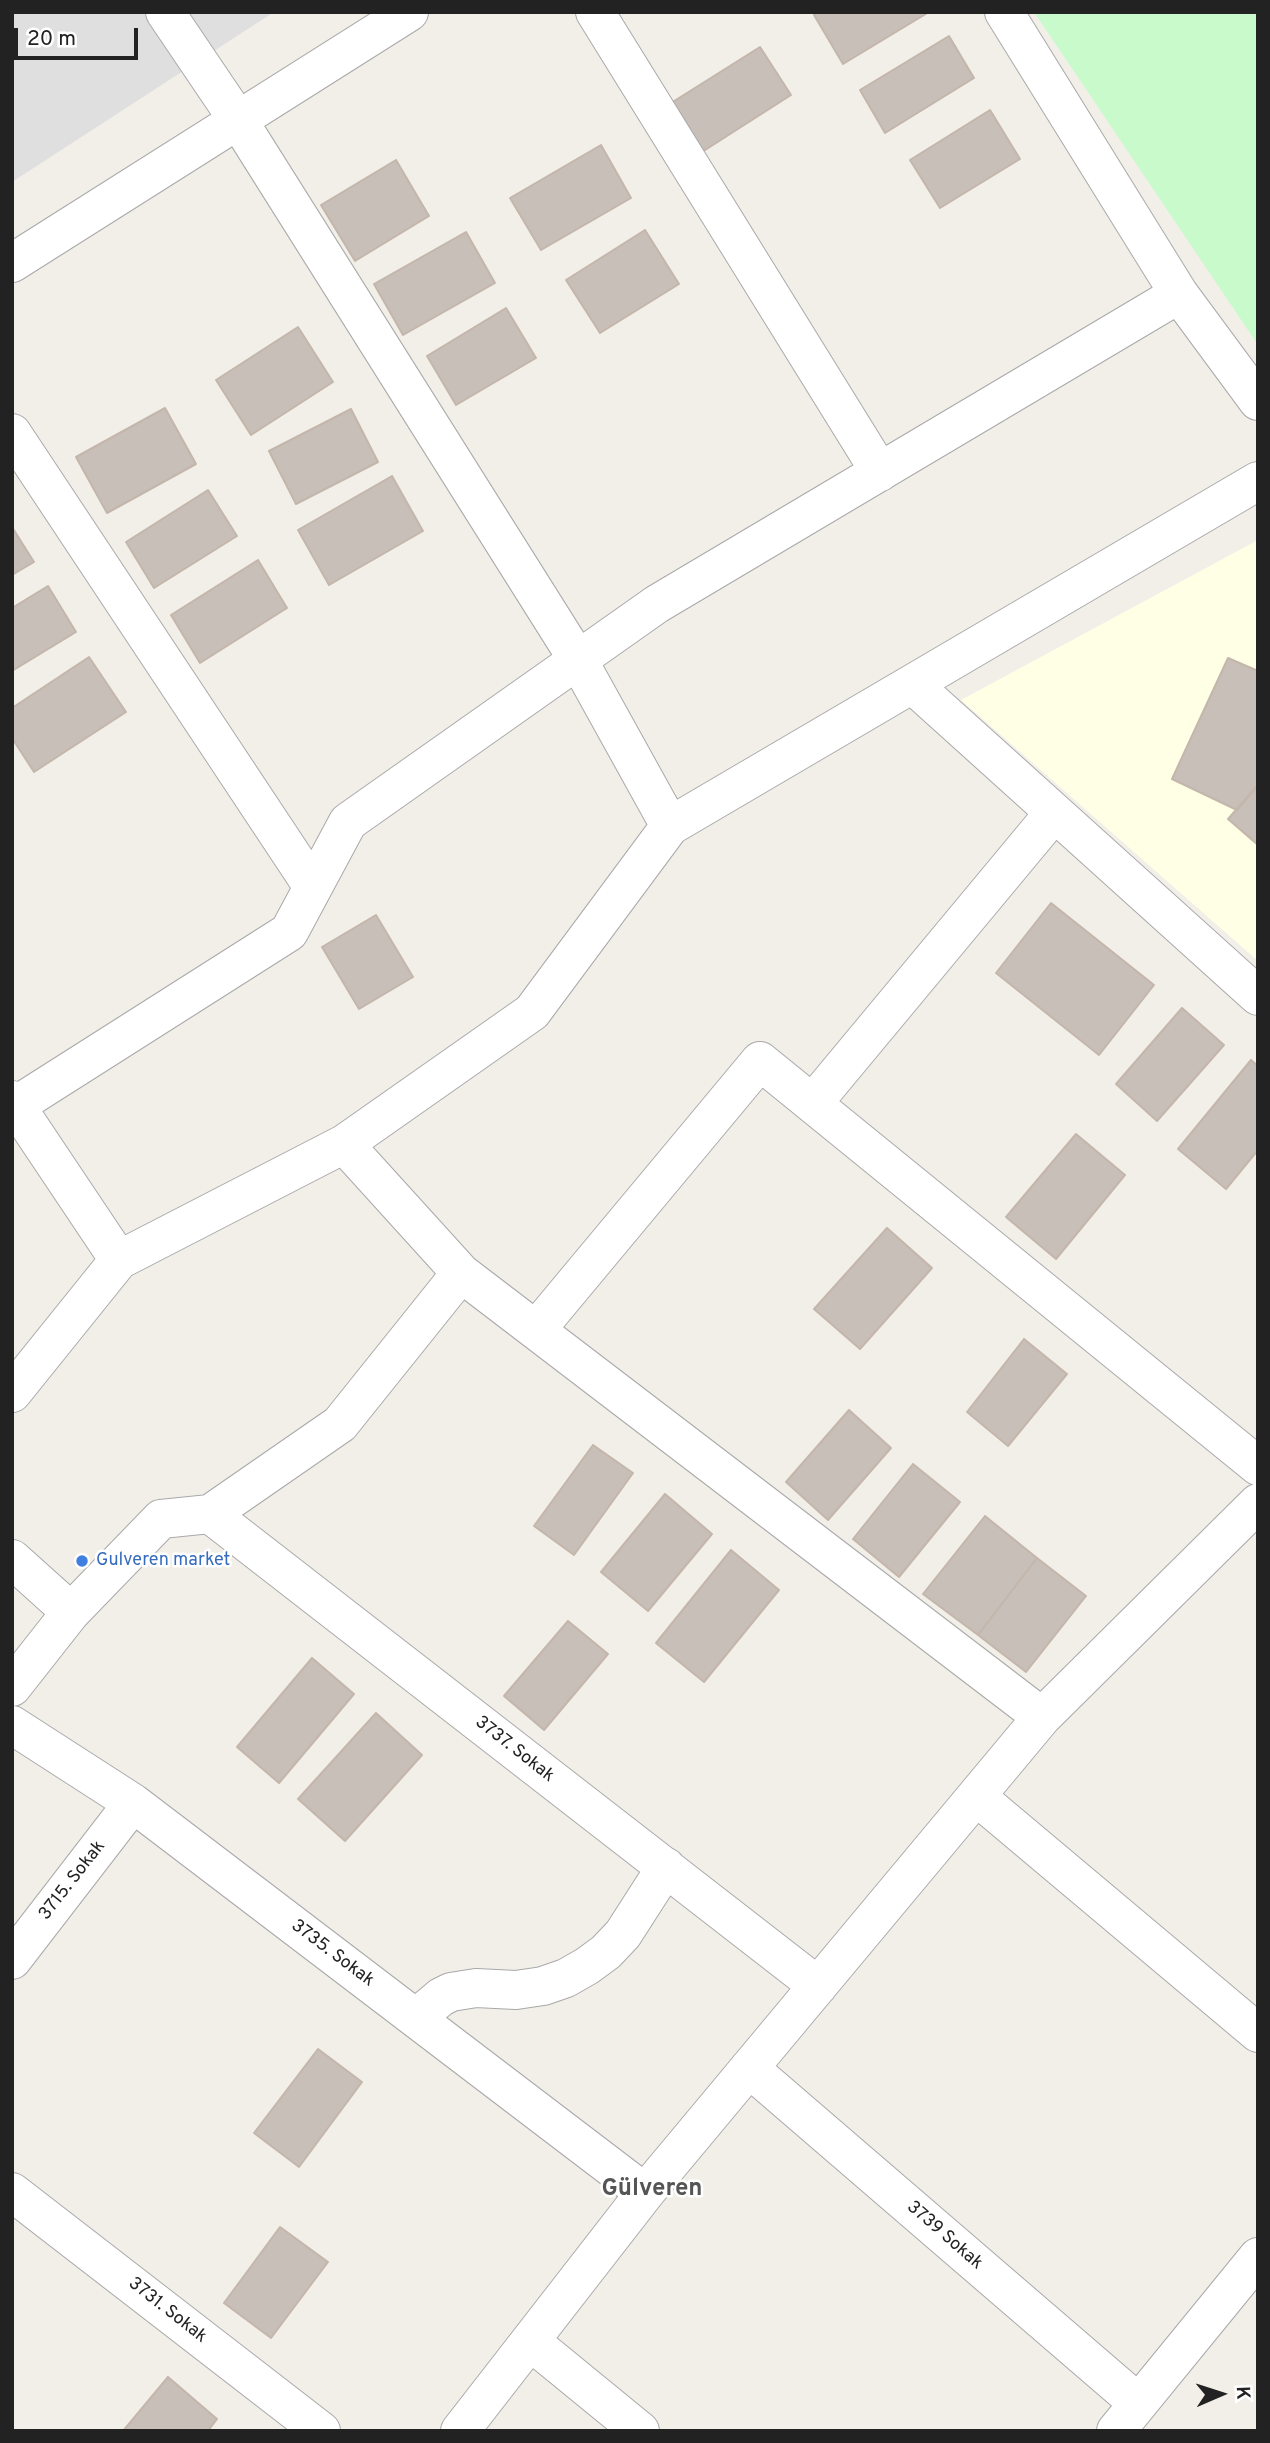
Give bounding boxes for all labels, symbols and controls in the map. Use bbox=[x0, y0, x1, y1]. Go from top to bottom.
scale bar bbox=[18, 14, 142, 58]
text: 20 m bbox=[27, 26, 76, 53]
place label: Gulveren market bbox=[96, 1550, 230, 1572]
marker: Gulveren market bbox=[74, 1553, 90, 1569]
street label: 3737. Sokak bbox=[470, 1712, 558, 1788]
street label: 3715. Sokak bbox=[35, 1837, 111, 1925]
street label: 3735. Sokak bbox=[286, 1916, 378, 1992]
district label: Gülveren bbox=[601, 2176, 703, 2204]
street label: 3739 Sokak bbox=[901, 2197, 987, 2275]
street label: 3731. Sokak bbox=[123, 2274, 211, 2348]
north arrow bbox=[1186, 2359, 1256, 2429]
text: K bbox=[1230, 2386, 1254, 2400]

